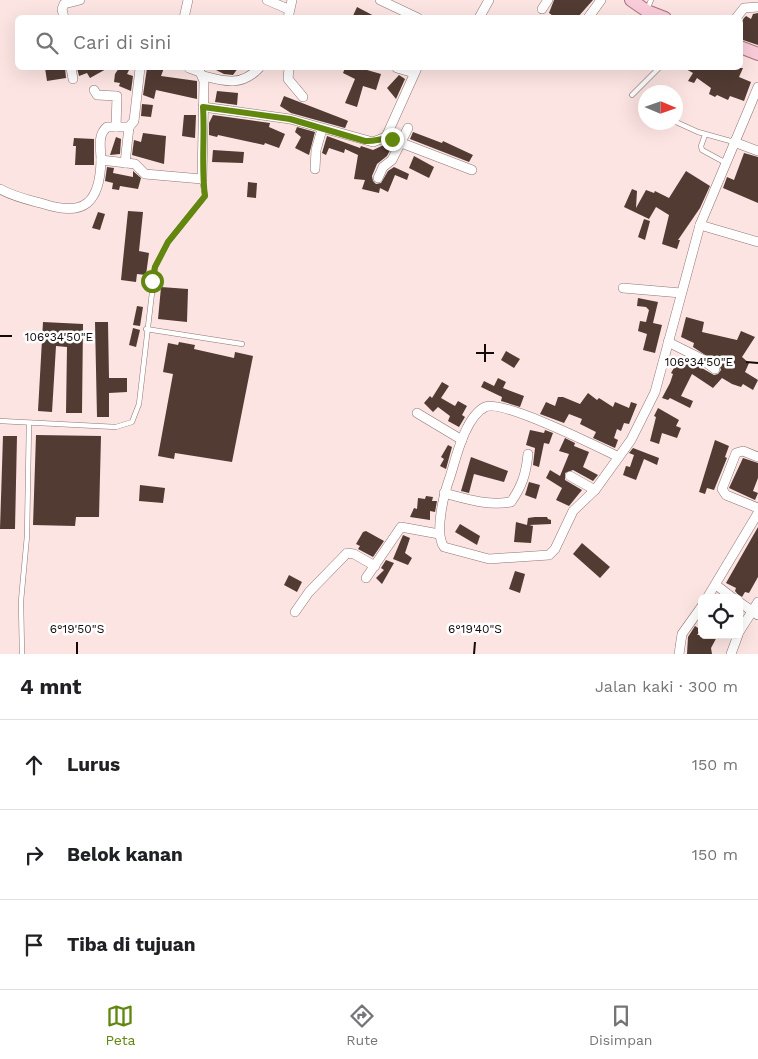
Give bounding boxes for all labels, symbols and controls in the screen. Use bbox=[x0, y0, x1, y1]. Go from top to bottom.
search box bbox=[15, 15, 743, 70]
icon: search bbox=[33, 29, 61, 57]
text: Cari di sini bbox=[73, 31, 171, 54]
north arrow bbox=[638, 85, 683, 130]
route end bbox=[381, 128, 404, 151]
route start bbox=[141, 270, 164, 293]
text: 106°34'50"E bbox=[25, 330, 94, 344]
text: 106°34'50"E bbox=[665, 355, 734, 369]
map controls bbox=[698, 594, 743, 639]
button: locate bbox=[698, 594, 743, 639]
text: 6°19'50"S bbox=[50, 622, 104, 636]
text: 6°19'40"S bbox=[448, 622, 502, 636]
text: 4 mnt bbox=[20, 674, 81, 699]
text: Jalan kaki · 300 m bbox=[595, 677, 738, 696]
icon: ahead bbox=[20, 751, 48, 779]
text: Lurus bbox=[67, 753, 120, 776]
text: 150 m bbox=[692, 755, 738, 774]
icon: right bbox=[20, 841, 48, 869]
text: Belok kanan bbox=[67, 843, 183, 866]
text: 150 m bbox=[692, 845, 738, 864]
icon: arrive bbox=[20, 931, 48, 959]
text: Tiba di tujuan bbox=[67, 933, 196, 956]
tab: Peta bbox=[105, 1002, 136, 1048]
tab: Rute bbox=[346, 1002, 378, 1048]
tab: Disimpan bbox=[589, 1002, 653, 1048]

